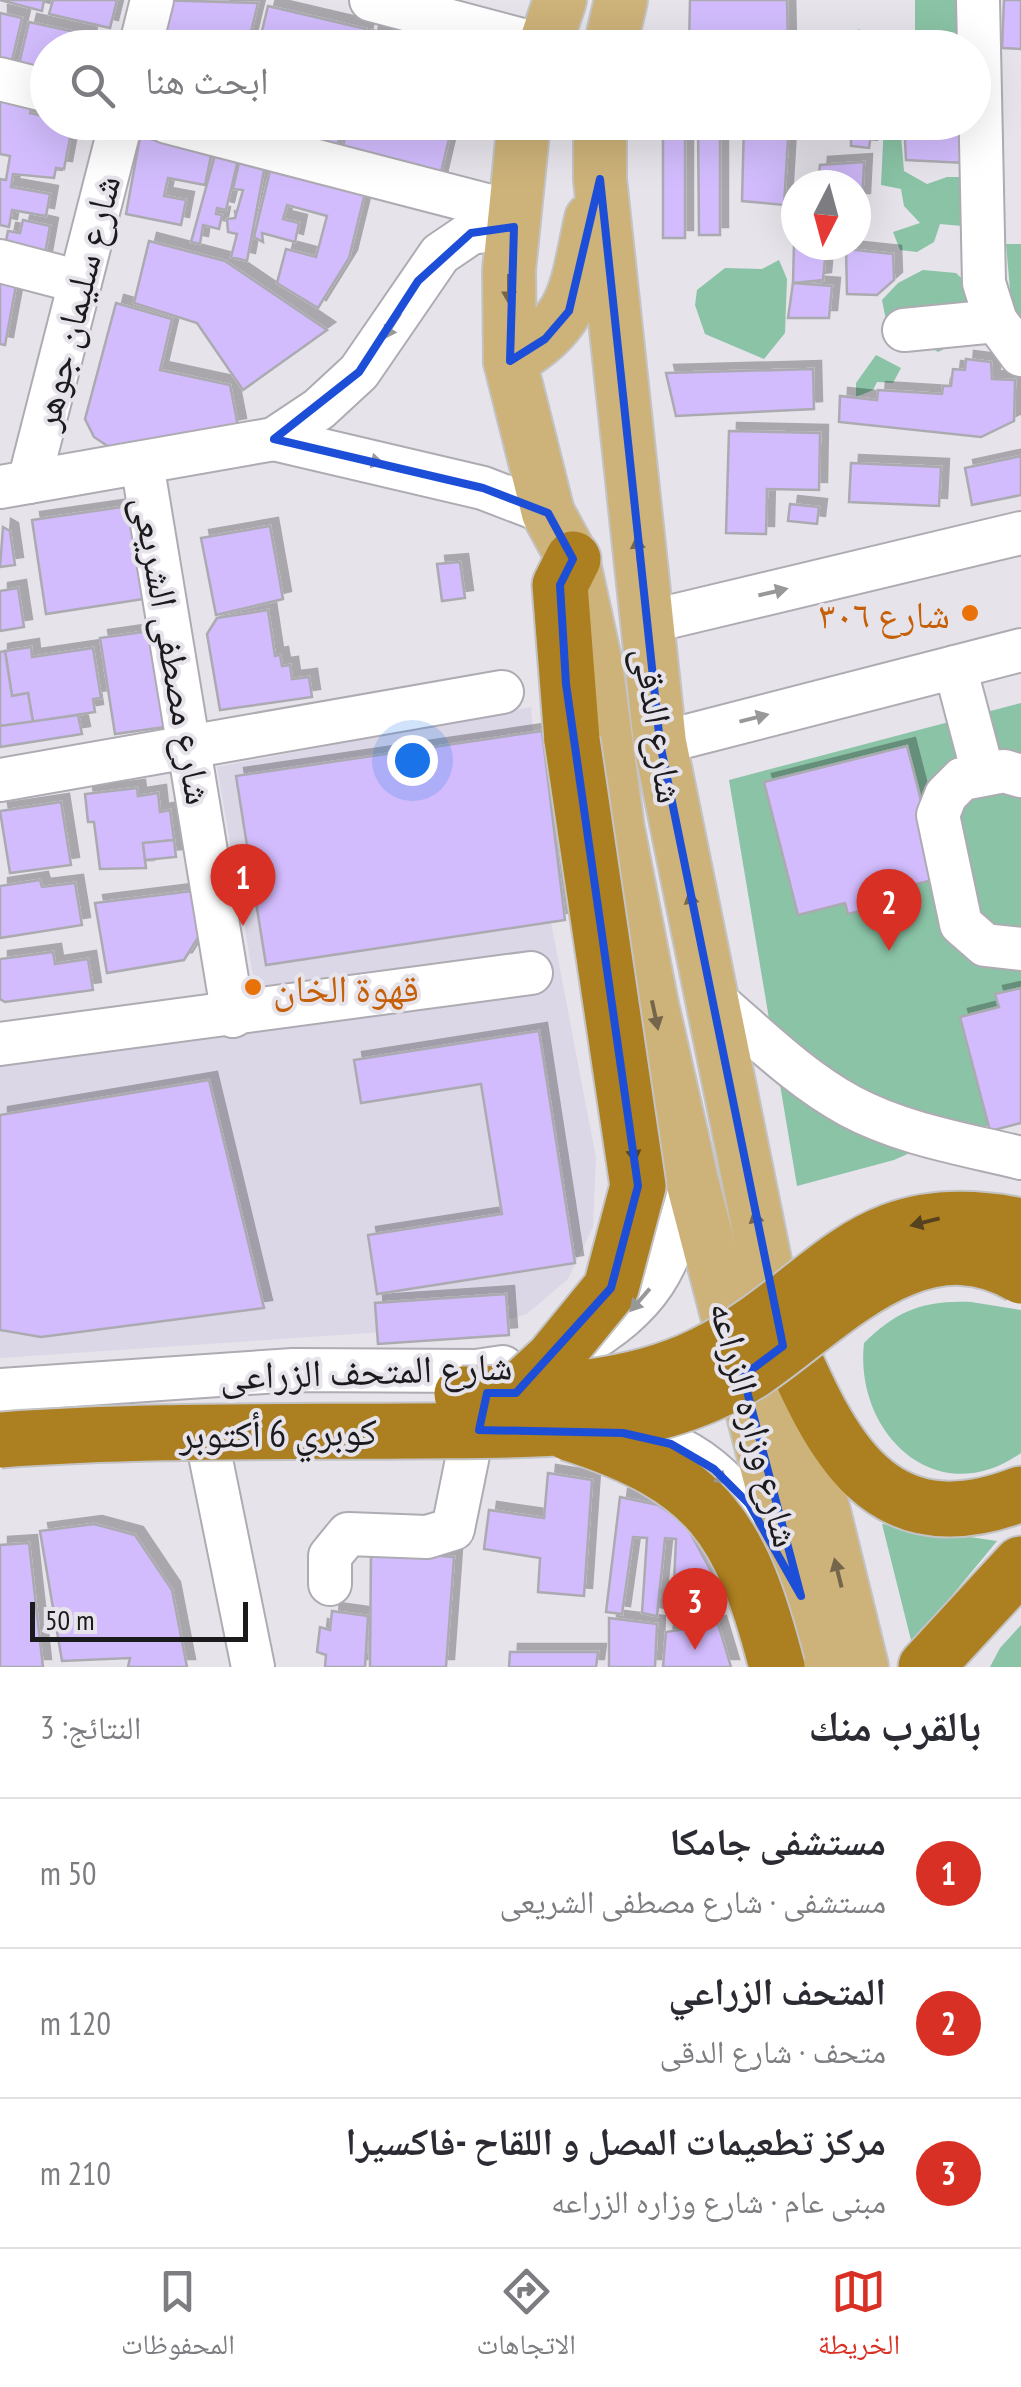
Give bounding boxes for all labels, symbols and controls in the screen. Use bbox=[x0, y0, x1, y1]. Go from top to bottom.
search box bbox=[30, 30, 991, 140]
text: ابحث هنا bbox=[145, 55, 269, 104]
icon: search bbox=[65, 58, 120, 113]
street label: شارع سليمان جوهر bbox=[19, 170, 131, 436]
north arrow bbox=[781, 170, 871, 260]
one-way arrow bbox=[501, 274, 517, 306]
one-way arrow bbox=[384, 313, 402, 340]
one-way arrow bbox=[354, 453, 385, 469]
street label: شارع مصطفى الشريعى bbox=[122, 492, 225, 808]
one-way arrow bbox=[630, 534, 646, 566]
one-way arrow bbox=[758, 584, 789, 599]
place label: شارع ٣٠٦ bbox=[819, 589, 950, 639]
marker: شارع ٣٠٦ bbox=[959, 602, 981, 624]
street label: شارع الدقى bbox=[622, 643, 697, 807]
one-way arrow bbox=[739, 710, 770, 726]
your location bbox=[387, 735, 438, 786]
pin: 1 bbox=[210, 844, 276, 926]
pin: 2 bbox=[856, 868, 922, 951]
one-way arrow bbox=[683, 890, 699, 921]
place label: قهوة الخان bbox=[273, 963, 419, 1012]
marker: قهوة الخان bbox=[242, 976, 264, 998]
one-way arrow bbox=[647, 1000, 663, 1031]
one-way arrow bbox=[626, 1133, 642, 1165]
one-way arrow bbox=[749, 1209, 765, 1240]
one-way arrow bbox=[909, 1214, 940, 1230]
one-way arrow bbox=[630, 1287, 652, 1312]
street label: شارع وزاره الزراعه bbox=[699, 1296, 812, 1553]
street label: شارع المتحف الزراعى bbox=[219, 1340, 513, 1401]
street label: كوبري 6 أكتوبر bbox=[178, 1406, 378, 1465]
one-way arrow bbox=[704, 1463, 729, 1484]
one-way arrow bbox=[830, 1557, 845, 1588]
pin: 3 bbox=[662, 1568, 728, 1650]
scale bar bbox=[30, 1597, 248, 1642]
text: 50 m bbox=[45, 1601, 94, 1638]
text: بالقرب منك bbox=[808, 1698, 981, 1753]
text: النتائج: 3 bbox=[40, 1706, 141, 1748]
text: مستشفى جامكا bbox=[669, 1816, 886, 1865]
text: 50 m bbox=[40, 1852, 96, 1894]
text: 1 bbox=[941, 1852, 956, 1894]
text: مستشفى · شارع مصطفى الشريعى bbox=[500, 1880, 886, 1922]
text: المتحف الزراعي bbox=[668, 1966, 886, 2015]
text: 120 m bbox=[40, 2002, 111, 2044]
text: 2 bbox=[941, 2002, 956, 2044]
text: متحف · شارع الدقى bbox=[659, 2030, 886, 2072]
text: مركز تطعيمات المصل و اللقاح -فاكسيرا bbox=[346, 2116, 886, 2165]
text: 210 m bbox=[40, 2152, 111, 2194]
text: 3 bbox=[941, 2152, 956, 2194]
text: مبنى عام · شارع وزاره الزراعه bbox=[551, 2180, 886, 2222]
tab: المحفوظات bbox=[121, 2264, 235, 2372]
tab: الاتجاهات bbox=[477, 2264, 576, 2372]
tab: الخريطة bbox=[818, 2264, 900, 2372]

